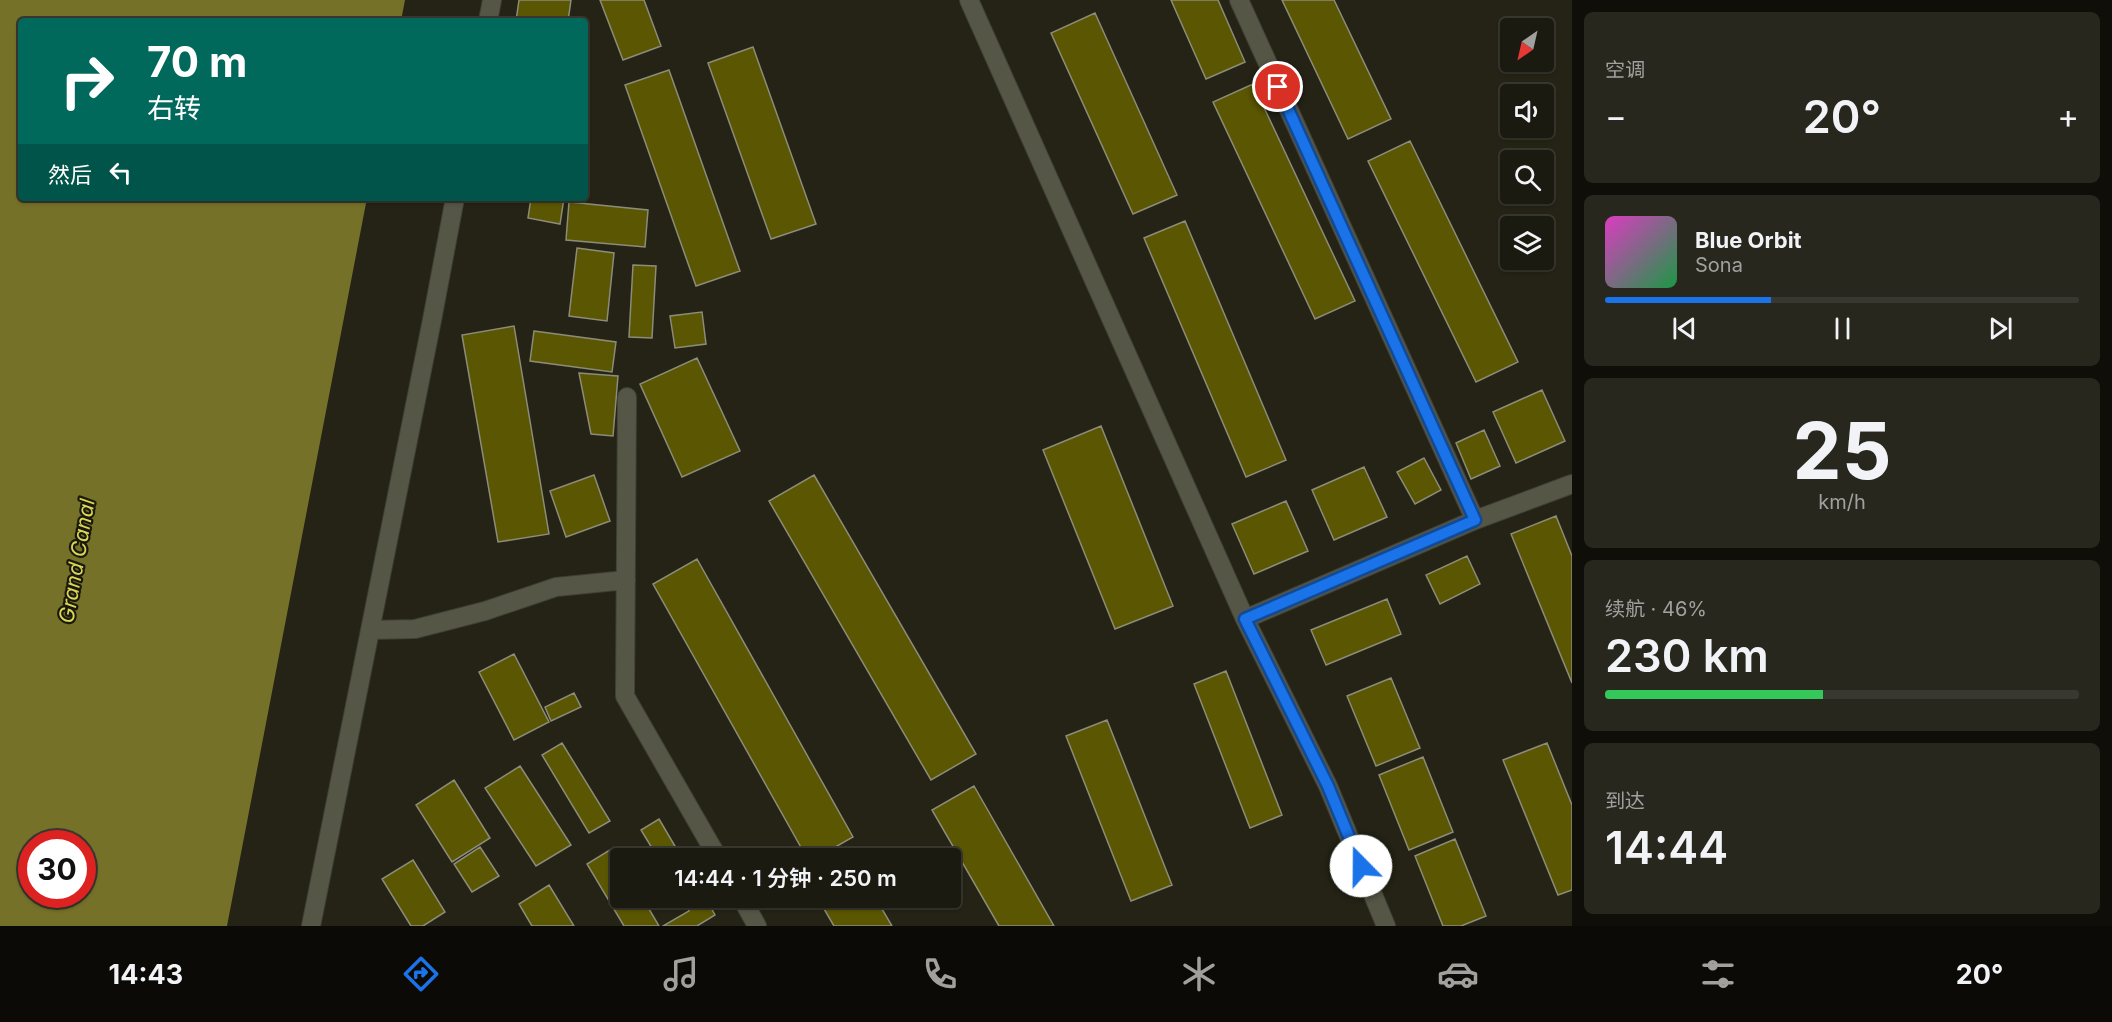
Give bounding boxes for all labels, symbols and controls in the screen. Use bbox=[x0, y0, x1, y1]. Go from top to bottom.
north arrow bbox=[1500, 18, 1554, 72]
map controls bbox=[1500, 18, 1554, 270]
text: 70 m bbox=[147, 36, 247, 87]
icon: right bbox=[48, 42, 126, 120]
text: 空调 bbox=[1605, 58, 1645, 82]
pin bbox=[1252, 61, 1303, 112]
icon: arrive bbox=[1261, 70, 1294, 103]
button: sound bbox=[1500, 84, 1554, 138]
text: 20° bbox=[1803, 89, 1881, 144]
text: 右转 bbox=[147, 92, 201, 125]
text: − bbox=[1605, 96, 1627, 136]
text: + bbox=[2057, 96, 2079, 136]
button: search bbox=[1500, 150, 1554, 204]
icon: left bbox=[104, 156, 137, 189]
text: 然后 bbox=[48, 162, 92, 188]
button: layers bbox=[1500, 216, 1554, 270]
text: Blue Orbit bbox=[1695, 227, 1802, 253]
text: Sona bbox=[1695, 253, 1743, 277]
icon: previous bbox=[1668, 312, 1701, 345]
icon: pause bbox=[1826, 312, 1859, 345]
icon: next bbox=[1984, 312, 2017, 345]
text: 25 bbox=[1793, 403, 1892, 498]
text: km/h bbox=[1818, 490, 1866, 514]
water label: Grand Canal bbox=[53, 496, 100, 625]
text: 续航 · 46% bbox=[1605, 597, 1707, 621]
text: 230 km bbox=[1605, 628, 1769, 683]
text: 到达 bbox=[1605, 789, 1645, 813]
text: 14:44 bbox=[1605, 820, 1728, 875]
speed limit sign: 30 bbox=[18, 830, 96, 908]
position arrow bbox=[1329, 834, 1393, 898]
text: 14:44 · 1 分钟 · 250 m bbox=[674, 865, 897, 891]
icon: directions bbox=[400, 953, 442, 995]
icon: music bbox=[660, 953, 702, 995]
icon: phone bbox=[919, 953, 961, 995]
icon: climate bbox=[1178, 953, 1220, 995]
icon: car bbox=[1437, 953, 1479, 995]
icon: filters bbox=[1697, 953, 1739, 995]
text: 14:43 bbox=[109, 958, 183, 991]
text: 20° bbox=[1956, 958, 2003, 991]

